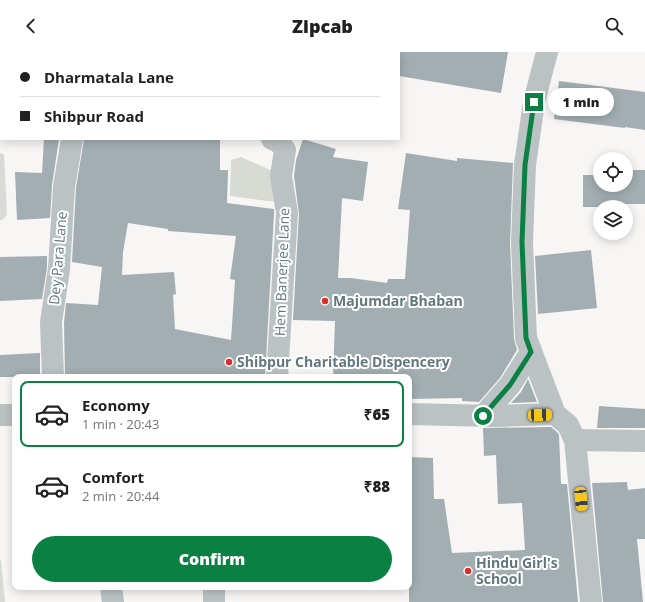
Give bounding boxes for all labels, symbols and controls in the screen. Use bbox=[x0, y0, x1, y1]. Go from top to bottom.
text: Zipcab bbox=[292, 14, 353, 38]
icon: back bbox=[20, 15, 42, 37]
icon: search bbox=[603, 15, 625, 37]
text: Dharmatala Lane bbox=[44, 67, 174, 87]
callout: 1 min bbox=[548, 88, 614, 116]
route end bbox=[525, 93, 543, 111]
text: 1 min bbox=[563, 93, 599, 111]
text: Shibpur Road bbox=[44, 106, 144, 126]
map controls bbox=[593, 152, 633, 240]
button: locate bbox=[593, 152, 633, 192]
button: layers bbox=[593, 200, 633, 240]
street label: Hem Banerjee Lane bbox=[270, 207, 293, 336]
street label: Dey Para Lane bbox=[44, 210, 71, 305]
place label: Majumdar Bhaban bbox=[333, 291, 463, 310]
marker: Majumdar Bhaban bbox=[320, 296, 330, 306]
place label: Shibpur Charitable Dispencery bbox=[237, 352, 450, 371]
marker: Shibpur Charitable Dispencery bbox=[224, 357, 234, 367]
text: Economy bbox=[82, 395, 150, 415]
icon: car bbox=[34, 396, 70, 432]
text: ₹65 bbox=[364, 404, 390, 424]
route start bbox=[474, 407, 492, 425]
car bbox=[528, 409, 552, 421]
text: 1 min · 20:43 bbox=[82, 415, 159, 433]
text: Comfort bbox=[82, 467, 144, 487]
icon: car bbox=[34, 468, 70, 504]
text: ₹88 bbox=[364, 476, 390, 496]
car bbox=[574, 486, 588, 512]
text: 2 min · 20:44 bbox=[82, 487, 159, 505]
button: Confirm bbox=[32, 536, 392, 582]
place label: Hindu Girl's School bbox=[476, 553, 558, 588]
marker: Hindu Girl's School bbox=[463, 566, 473, 576]

